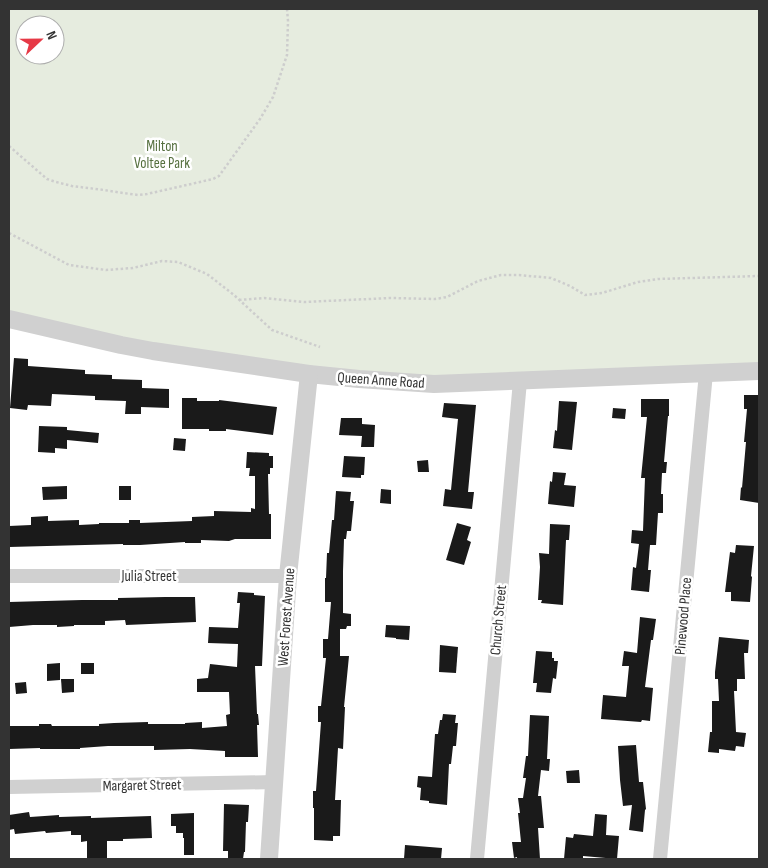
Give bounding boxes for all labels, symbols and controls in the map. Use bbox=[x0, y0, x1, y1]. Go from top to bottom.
north arrow bbox=[15, 15, 65, 65]
text: N bbox=[42, 29, 61, 42]
park label: Milton Voltee Park bbox=[134, 137, 190, 173]
street label: Queen Anne Road bbox=[337, 368, 425, 393]
street label: Julia Street bbox=[120, 567, 177, 586]
street label: West Forest Avenue bbox=[274, 567, 299, 667]
street label: Pinewood Place bbox=[671, 576, 696, 656]
street label: Church Street bbox=[486, 584, 511, 656]
street label: Margaret Street bbox=[102, 775, 182, 796]

